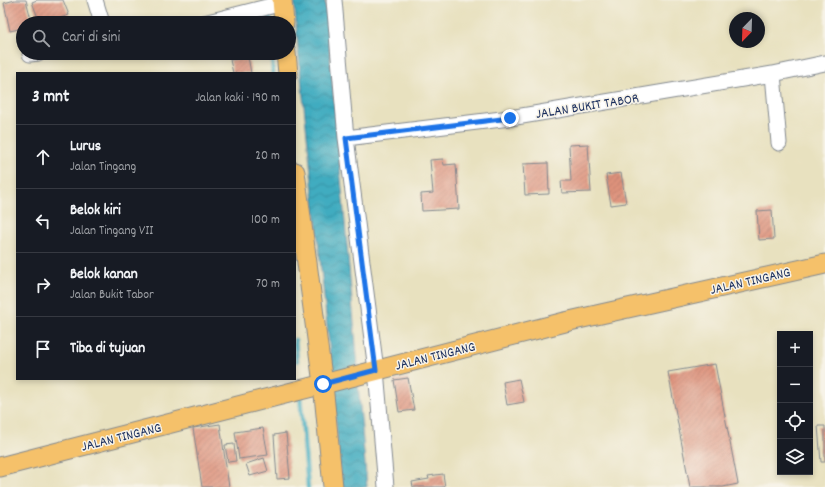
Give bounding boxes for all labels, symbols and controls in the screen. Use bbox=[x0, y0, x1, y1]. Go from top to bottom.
north arrow bbox=[729, 12, 765, 48]
search box bbox=[16, 16, 296, 60]
icon: search bbox=[30, 27, 52, 49]
text: Cari di sini bbox=[62, 27, 120, 49]
text: 3 mnt bbox=[32, 86, 69, 110]
text: Jalan kaki · 190 m bbox=[195, 89, 280, 108]
street label: JALAN BUKIT TABOR bbox=[534, 89, 640, 125]
route end bbox=[501, 109, 519, 127]
text: Lurus bbox=[70, 136, 101, 158]
icon: ahead bbox=[32, 146, 54, 168]
text: 20 m bbox=[255, 147, 280, 166]
text: Jalan Tingang bbox=[70, 158, 136, 177]
text: Belok kiri bbox=[70, 200, 121, 222]
icon: left bbox=[32, 210, 54, 232]
text: 100 m bbox=[251, 211, 280, 230]
text: Jalan Tingang VII bbox=[70, 222, 153, 241]
street label: JALAN TINGANG bbox=[708, 263, 793, 301]
text: Belok kanan bbox=[70, 264, 138, 286]
icon: right bbox=[32, 274, 54, 296]
text: 70 m bbox=[256, 275, 280, 294]
text: Jalan Bukit Tabor bbox=[70, 286, 154, 305]
map controls bbox=[777, 331, 813, 475]
button: + bbox=[777, 331, 813, 367]
street label: JALAN TINGANG bbox=[393, 337, 478, 377]
icon: arrive bbox=[32, 338, 54, 360]
text: Tiba di tujuan bbox=[70, 338, 145, 360]
button: − bbox=[777, 367, 813, 403]
route start bbox=[314, 375, 332, 393]
button: locate bbox=[777, 403, 813, 439]
street label: JALAN TINGANG bbox=[79, 418, 164, 458]
button: layers bbox=[777, 439, 813, 475]

